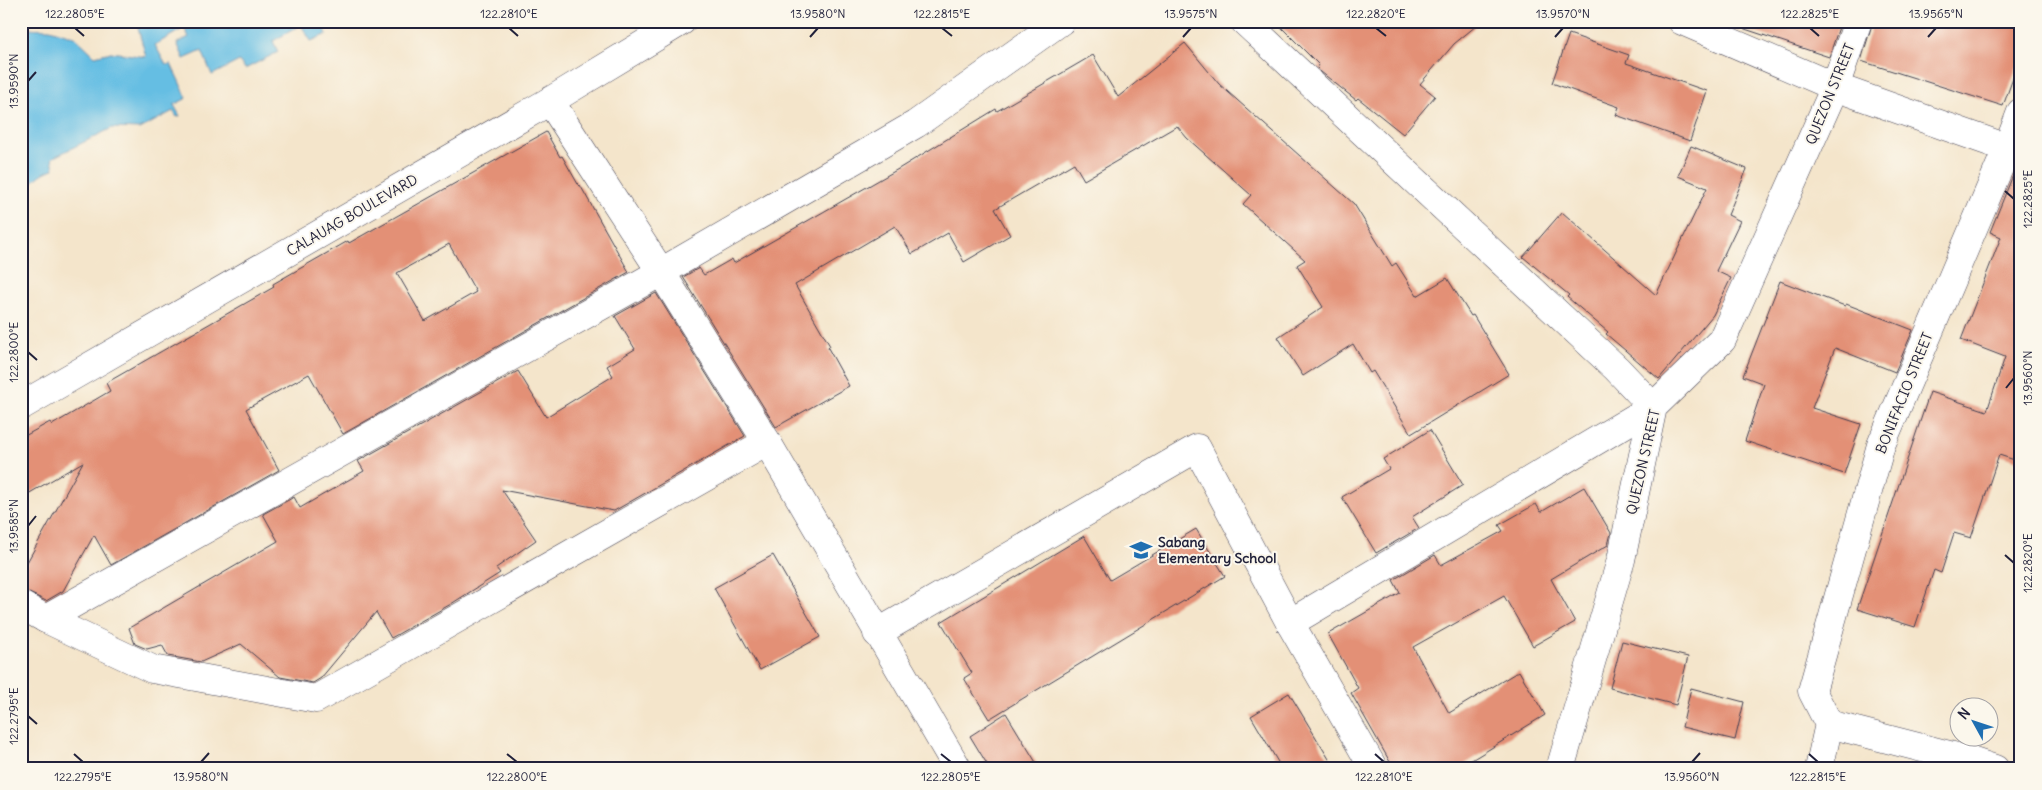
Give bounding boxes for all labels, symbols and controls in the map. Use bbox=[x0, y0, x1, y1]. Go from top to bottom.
text: 122.2805°E bbox=[45, 6, 105, 21]
text: 122.2810°E bbox=[480, 6, 538, 21]
text: 13.9580°N bbox=[791, 6, 845, 21]
text: 122.2815°E bbox=[914, 6, 970, 21]
text: 13.9575°N bbox=[1165, 6, 1217, 21]
text: 122.2820°E bbox=[1346, 6, 1406, 21]
text: 13.9570°N bbox=[1536, 6, 1590, 21]
text: 122.2825°E bbox=[1781, 6, 1839, 21]
text: 13.9565°N bbox=[1909, 6, 1963, 21]
street label: QUEZON STREET bbox=[1801, 41, 1859, 147]
text: 13.9590°N bbox=[6, 54, 21, 108]
street label: CALAUAG BOULEVARD bbox=[283, 170, 421, 260]
text: 122.2825°E bbox=[2020, 170, 2035, 228]
text: 122.2800°E bbox=[6, 322, 21, 382]
street label: BONIFACIO STREET bbox=[1871, 330, 1937, 456]
text: 13.9560°N bbox=[2020, 351, 2035, 406]
street label: QUEZON STREET bbox=[1622, 408, 1664, 516]
text: 13.9585°N bbox=[6, 499, 21, 553]
place label: Sabang Elementary School bbox=[1158, 533, 1276, 567]
text: 122.2820°E bbox=[2020, 533, 2035, 593]
school or university icon: Sabang Elementary School bbox=[1128, 537, 1154, 563]
text: 122.2795°E bbox=[6, 687, 21, 745]
north arrow bbox=[1950, 698, 2000, 748]
text: N bbox=[1954, 704, 1974, 723]
text: 122.2795°E bbox=[54, 769, 112, 784]
text: 13.9580°N bbox=[174, 769, 228, 784]
text: 122.2800°E bbox=[487, 769, 547, 784]
text: 122.2805°E bbox=[921, 769, 981, 784]
text: 122.2810°E bbox=[1355, 769, 1413, 784]
text: 13.9560°N bbox=[1665, 769, 1720, 784]
text: 122.2815°E bbox=[1790, 769, 1846, 784]

